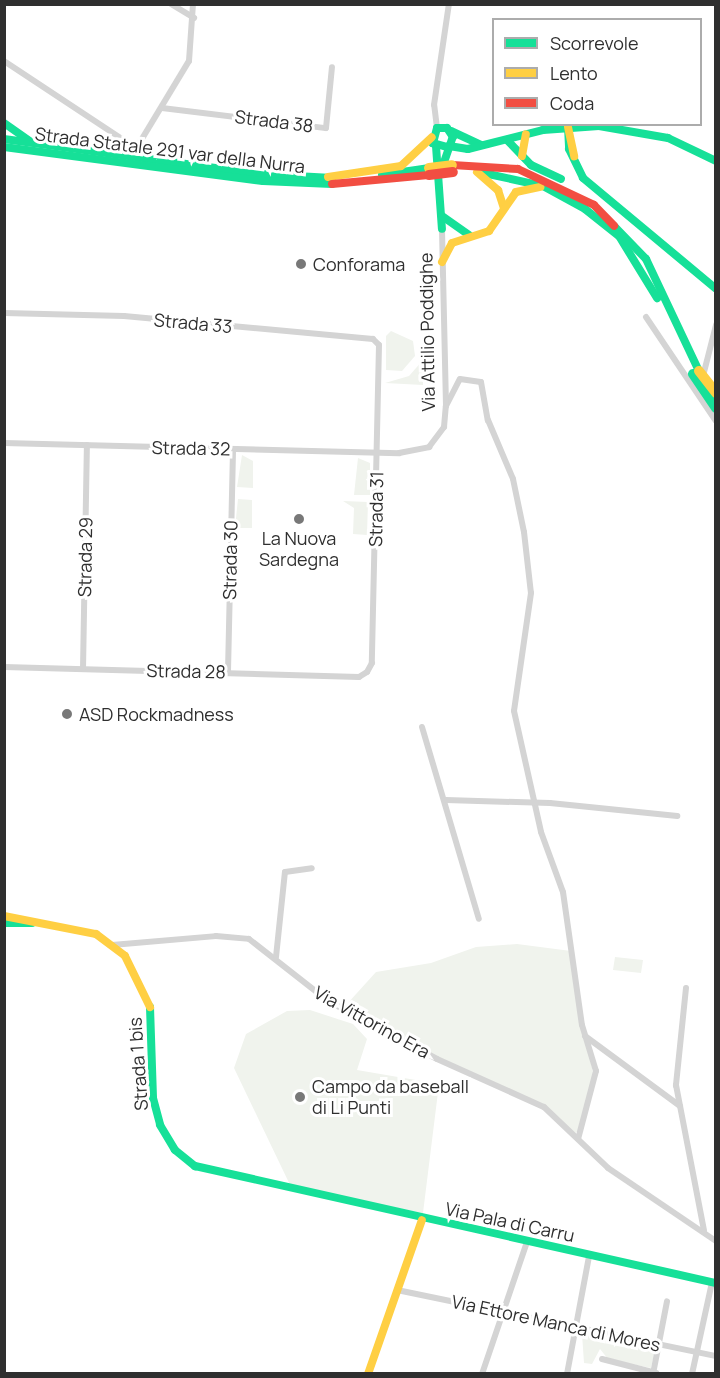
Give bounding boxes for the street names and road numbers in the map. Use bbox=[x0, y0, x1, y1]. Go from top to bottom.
street label: Strada 38 bbox=[233, 105, 315, 137]
street label: Strada Statale 291 var della Nurra bbox=[34, 123, 306, 177]
street label: Via Attilio Poddighe bbox=[415, 252, 439, 412]
street label: Strada 33 bbox=[153, 309, 233, 337]
street label: Strada 32 bbox=[151, 437, 231, 459]
street label: Strada 31 bbox=[365, 471, 387, 547]
street label: Strada 29 bbox=[74, 517, 96, 597]
street label: Strada 30 bbox=[219, 520, 241, 600]
street label: Strada 28 bbox=[146, 660, 226, 682]
street label: Via Vittorino Era bbox=[310, 981, 434, 1063]
street label: Strada 1 bis bbox=[124, 1017, 152, 1111]
street label: Via Pala di Carru bbox=[443, 1198, 577, 1246]
street label: Via Ettore Manca di Mores bbox=[450, 1290, 662, 1356]

